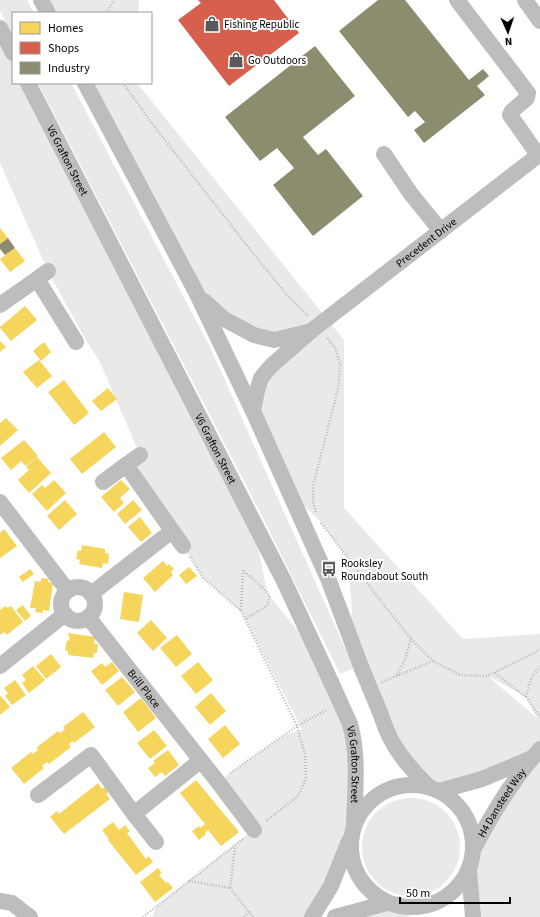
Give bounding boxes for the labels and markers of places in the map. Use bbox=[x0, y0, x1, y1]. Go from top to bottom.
shop icon: Fishing Republic bbox=[203, 15, 221, 33]
place label: Fishing Republic bbox=[224, 17, 300, 32]
shop icon: Go Outdoors bbox=[227, 51, 245, 69]
place label: Go Outdoors bbox=[248, 53, 307, 68]
place label: Rooksley Roundabout South bbox=[341, 556, 428, 584]
bus stop icon: Rooksley Roundabout South bbox=[320, 560, 338, 578]

